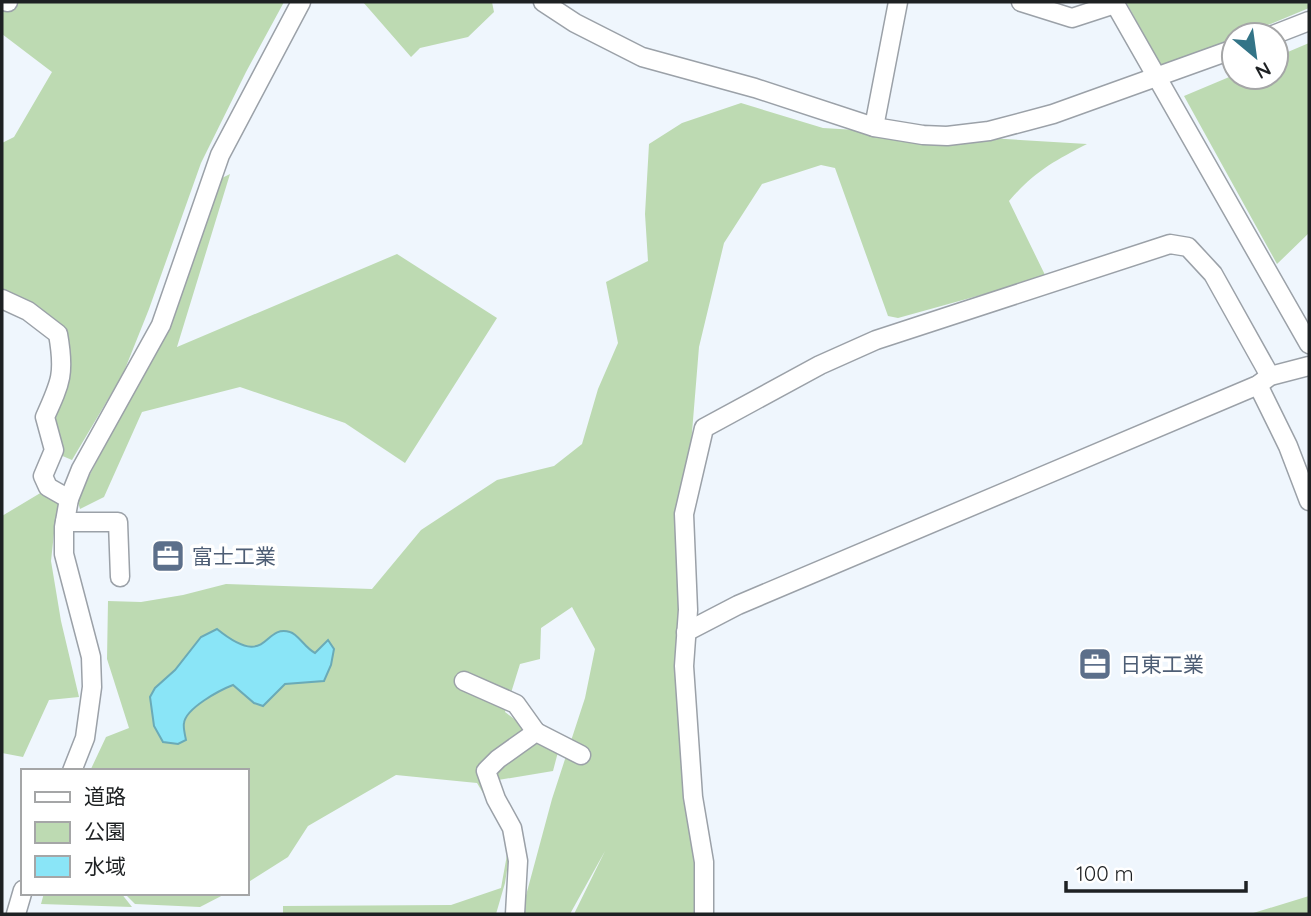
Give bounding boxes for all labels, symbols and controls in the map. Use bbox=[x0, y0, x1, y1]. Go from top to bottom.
north arrow bbox=[1220, 21, 1290, 91]
text: N bbox=[1251, 57, 1275, 85]
office icon: 富士工業 bbox=[149, 537, 187, 575]
place label: 富士工業 bbox=[192, 543, 276, 569]
office icon: 日東工業 bbox=[1076, 645, 1114, 683]
place label: 日東工業 bbox=[1120, 651, 1204, 677]
legend bbox=[21, 769, 248, 895]
text: 道路 bbox=[84, 783, 126, 809]
text: 公園 bbox=[84, 818, 126, 844]
scale bar bbox=[1066, 850, 1246, 894]
text: 水域 bbox=[84, 853, 126, 879]
text: 100 m bbox=[1076, 860, 1134, 886]

